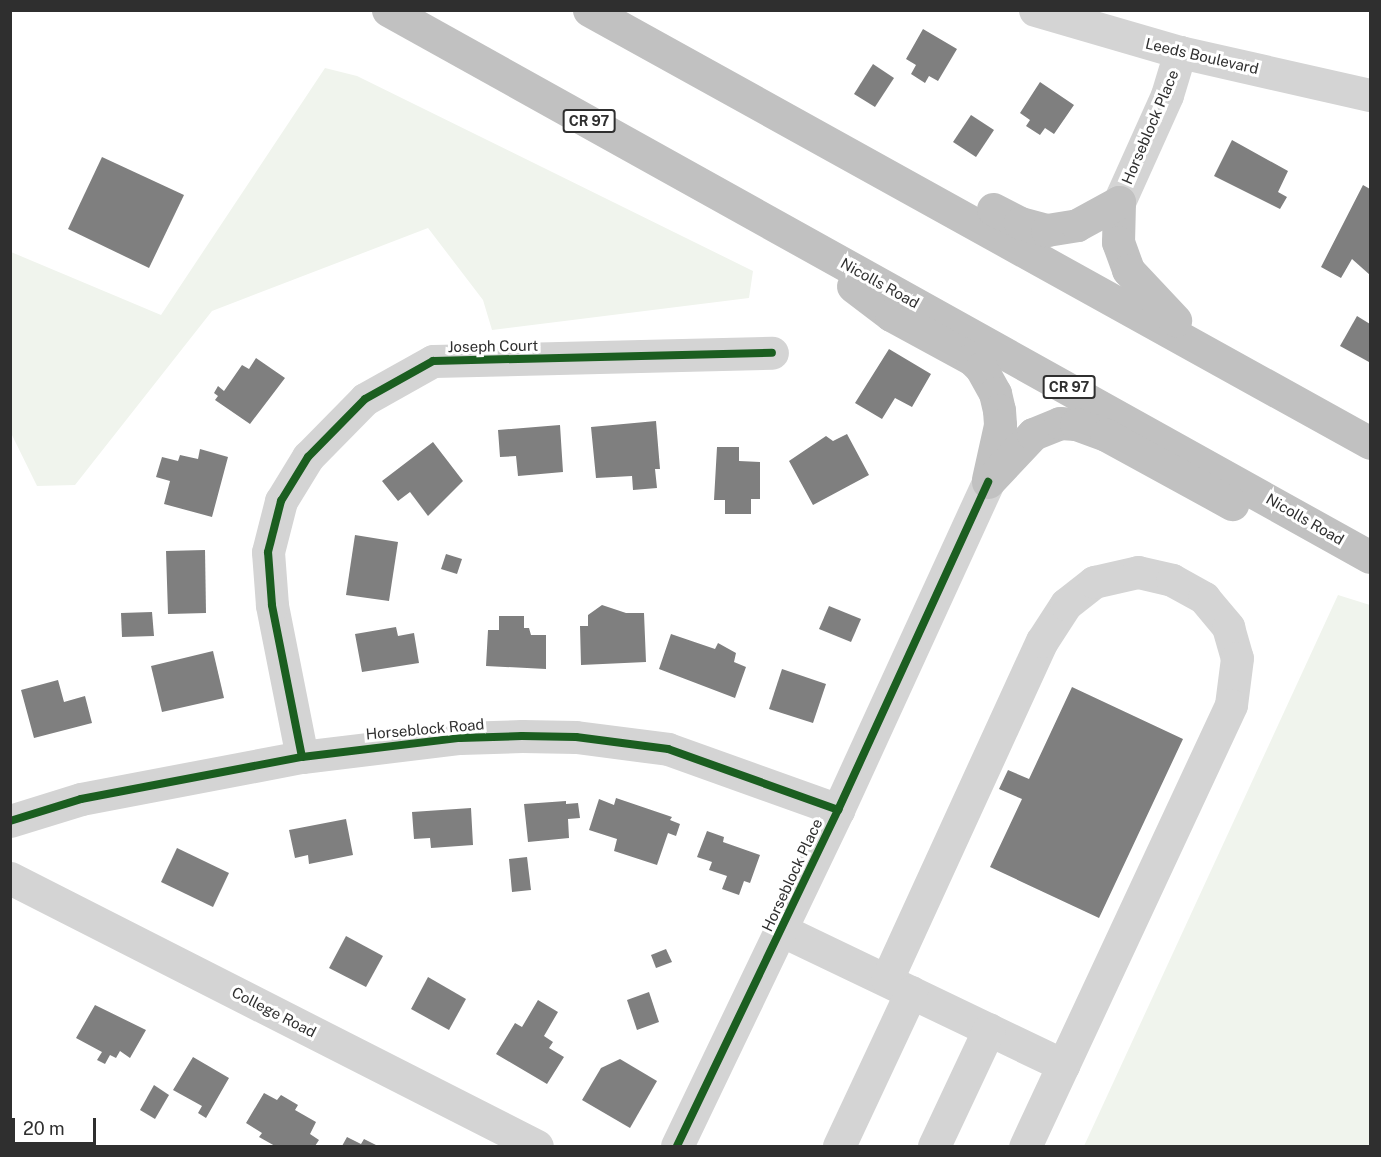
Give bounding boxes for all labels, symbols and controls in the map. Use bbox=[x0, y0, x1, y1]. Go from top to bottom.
street label: Leeds Boulevard bbox=[1144, 34, 1260, 78]
street label: Horseblock Place bbox=[1118, 67, 1182, 187]
road number: CR 97 bbox=[562, 110, 616, 132]
street label: Nicolls Road bbox=[838, 254, 922, 312]
street label: Joseph Court bbox=[448, 336, 538, 356]
road number: CR 97 bbox=[1042, 376, 1096, 398]
street label: Nicolls Road bbox=[1263, 489, 1347, 549]
street label: Horseblock Road bbox=[365, 715, 485, 743]
street label: Horseblock Place bbox=[758, 816, 826, 934]
street label: College Road bbox=[229, 983, 319, 1041]
scale bar bbox=[15, 1106, 99, 1144]
text: 20 m bbox=[23, 1118, 65, 1139]

